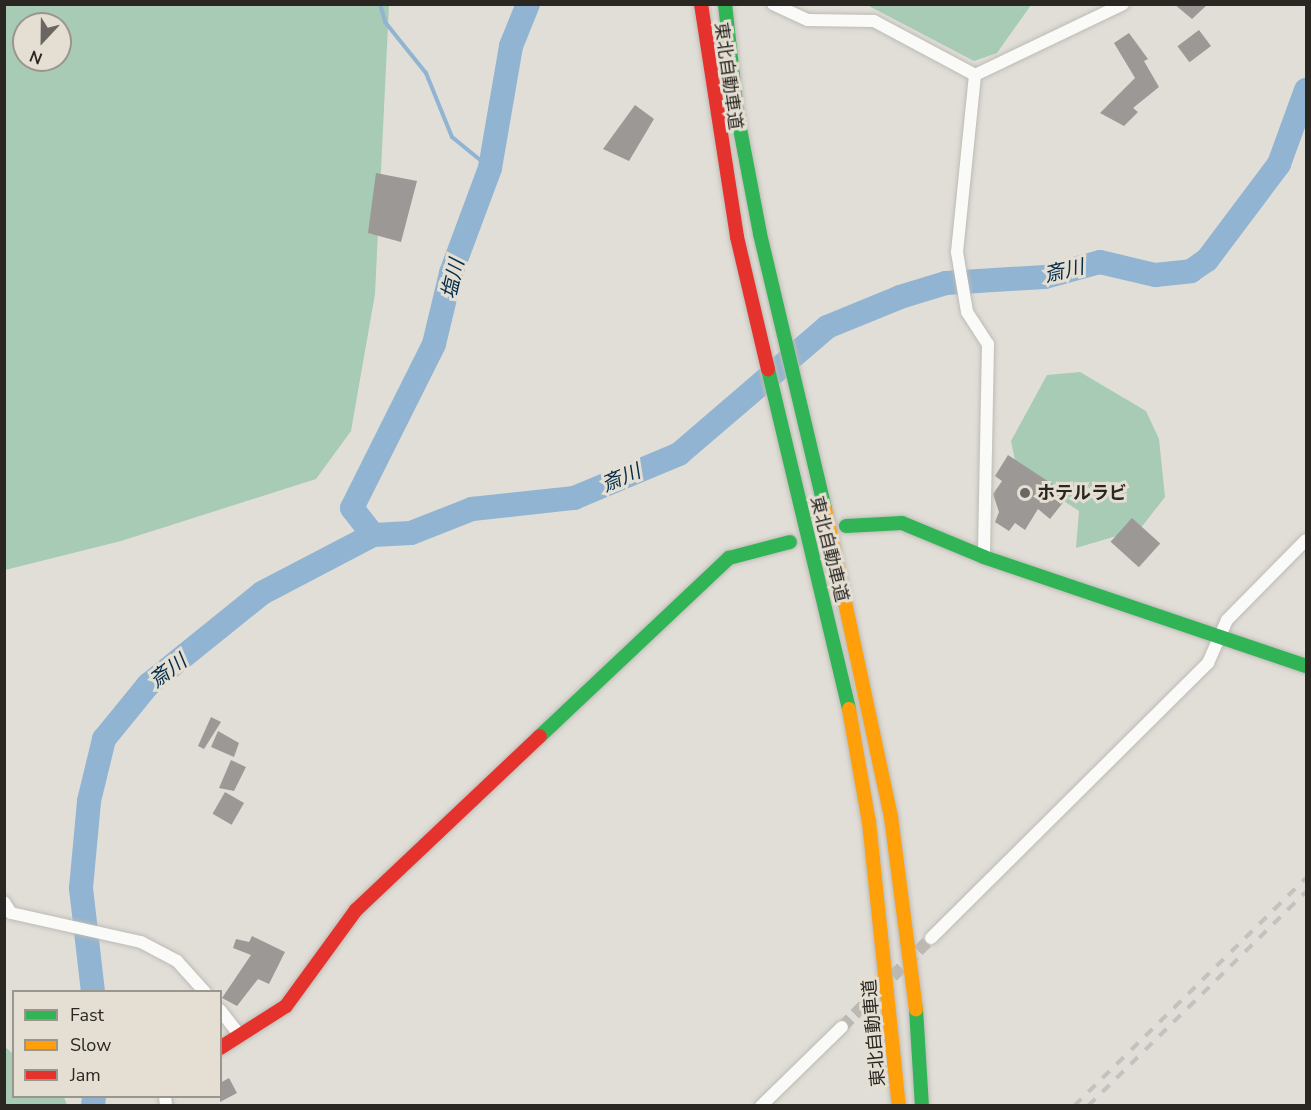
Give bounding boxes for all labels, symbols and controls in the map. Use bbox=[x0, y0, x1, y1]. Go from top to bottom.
north arrow bbox=[12, 12, 72, 72]
street label: 東北自動車道 bbox=[710, 21, 746, 131]
text: N bbox=[26, 44, 46, 69]
water label: 斎川 bbox=[1042, 255, 1086, 287]
water label: 塩川 bbox=[437, 257, 469, 301]
water label: 斎川 bbox=[598, 459, 644, 497]
place label: ホテルラビ bbox=[1037, 482, 1127, 504]
marker: ホテルラビ bbox=[1018, 486, 1032, 500]
street label: 東北自動車道 bbox=[805, 494, 853, 604]
water label: 斎川 bbox=[145, 649, 191, 693]
street label: 東北自動車道 bbox=[859, 978, 889, 1088]
legend bbox=[12, 990, 222, 1098]
text: Fast bbox=[70, 1003, 104, 1027]
text: Slow bbox=[70, 1033, 111, 1057]
text: Jam bbox=[70, 1063, 101, 1087]

